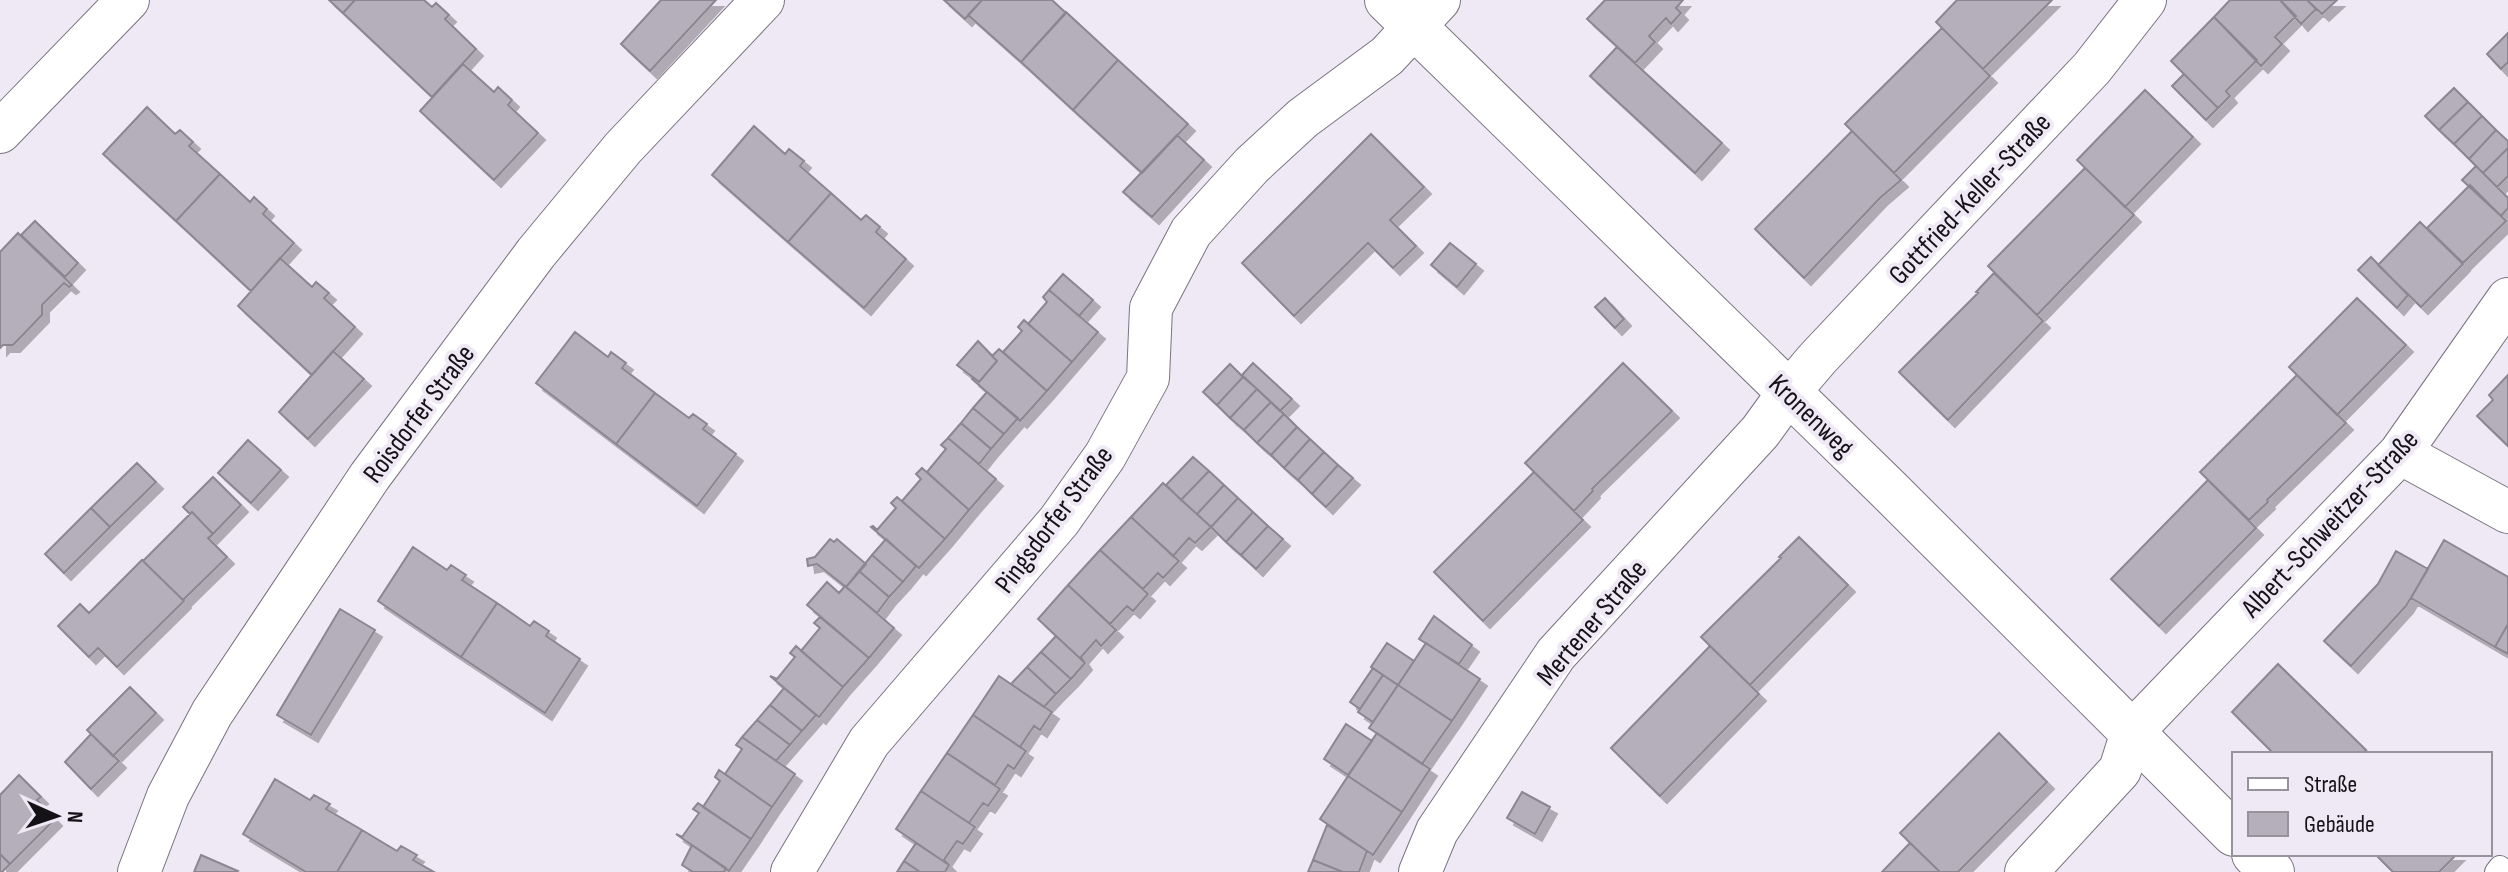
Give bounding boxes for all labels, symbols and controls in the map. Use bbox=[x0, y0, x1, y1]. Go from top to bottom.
street label: Gottfried-Keller-Straße bbox=[1882, 106, 2058, 292]
street label: Roisdorfer Straße bbox=[357, 338, 482, 489]
street label: Kronenweg bbox=[1762, 368, 1860, 464]
street label: Albert-Schweitzer-Straße bbox=[2234, 423, 2425, 625]
street label: Pingsdorfer Straße bbox=[988, 440, 1120, 600]
street label: Mertener Straße bbox=[1530, 554, 1654, 692]
legend bbox=[2232, 752, 2492, 856]
text: Straße bbox=[2304, 770, 2357, 799]
north arrow bbox=[16, 776, 96, 856]
text: N bbox=[61, 810, 88, 824]
text: Gebäude bbox=[2304, 810, 2375, 839]

